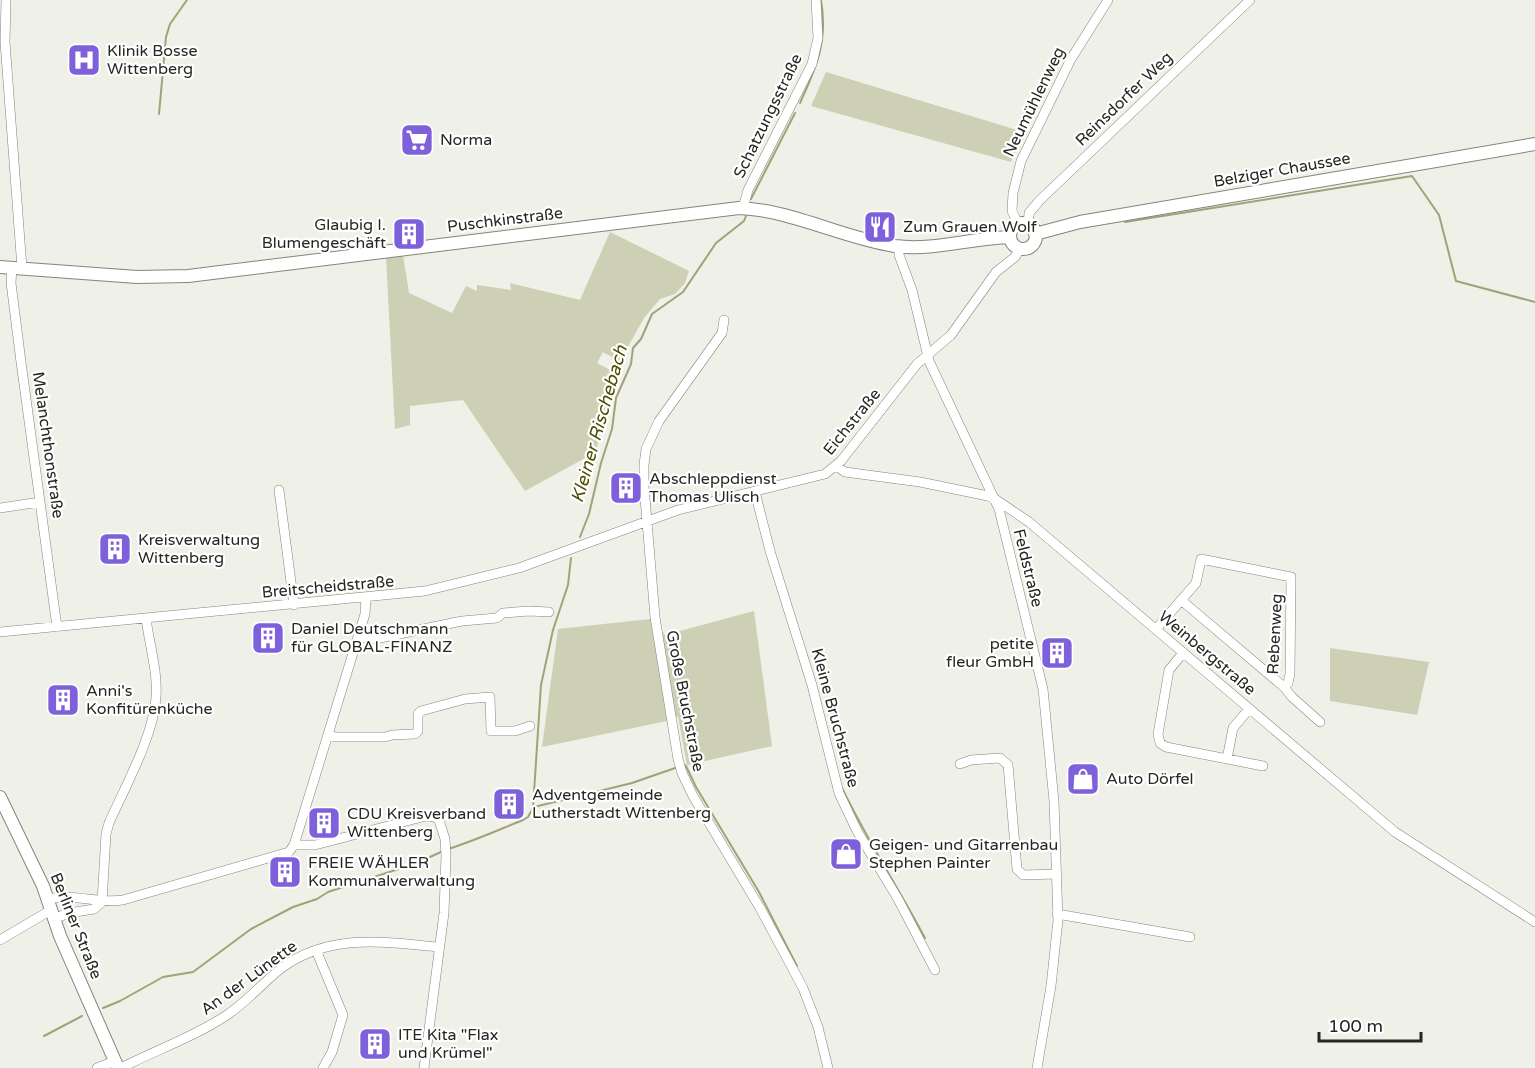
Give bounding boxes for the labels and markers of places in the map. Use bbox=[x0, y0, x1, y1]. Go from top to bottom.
place label: Klinik Bosse Wittenberg bbox=[107, 41, 197, 79]
hospital icon: Klinik Bosse Wittenberg bbox=[66, 42, 102, 78]
supermarket icon: Norma bbox=[399, 122, 435, 158]
place label: Norma bbox=[440, 130, 492, 150]
restaurant icon: Zum Grauen Wolf bbox=[862, 209, 898, 245]
place label: Glaubig I. Blumengeschäft bbox=[262, 215, 386, 253]
building icon: Glaubig I. Blumengeschäft bbox=[391, 216, 427, 252]
place label: Zum Grauen Wolf bbox=[903, 217, 1038, 237]
place label: Abschleppdienst Thomas Ulisch bbox=[649, 469, 777, 507]
building icon: Abschleppdienst Thomas Ulisch bbox=[608, 470, 644, 506]
place label: Kreisverwaltung Wittenberg bbox=[138, 530, 260, 568]
building icon: Kreisverwaltung Wittenberg bbox=[97, 531, 133, 567]
place label: Daniel Deutschmann für GLOBAL-FINANZ bbox=[291, 619, 452, 657]
building icon: Daniel Deutschmann für GLOBAL-FINANZ bbox=[250, 620, 286, 656]
place label: petite fleur GmbH bbox=[946, 634, 1034, 672]
building icon: petite fleur GmbH bbox=[1039, 635, 1075, 671]
place label: Anni's Konfitürenküche bbox=[86, 681, 213, 719]
building icon: Anni's Konfitürenküche bbox=[45, 682, 81, 718]
shop icon: Auto Dörfel bbox=[1065, 761, 1101, 797]
place label: Auto Dörfel bbox=[1106, 769, 1194, 789]
place label: Adventgemeinde Lutherstadt Wittenberg bbox=[532, 785, 711, 823]
building icon: Adventgemeinde Lutherstadt Wittenberg bbox=[491, 786, 527, 822]
place label: CDU Kreisverband Wittenberg bbox=[347, 804, 486, 842]
building icon: CDU Kreisverband Wittenberg bbox=[306, 805, 342, 841]
place label: Geigen- und Gitarrenbau Stephen Painter bbox=[869, 835, 1058, 873]
shop icon: Geigen- und Gitarrenbau Stephen Painter bbox=[828, 836, 864, 872]
place label: FREIE WÄHLER Kommunalverwaltung bbox=[308, 853, 475, 891]
building icon: FREIE WÄHLER Kommunalverwaltung bbox=[267, 854, 303, 890]
place label: ITE Kita "Flax und Krümel" bbox=[398, 1025, 498, 1063]
building icon: ITE Kita "Flax und Krümel" bbox=[357, 1026, 393, 1062]

